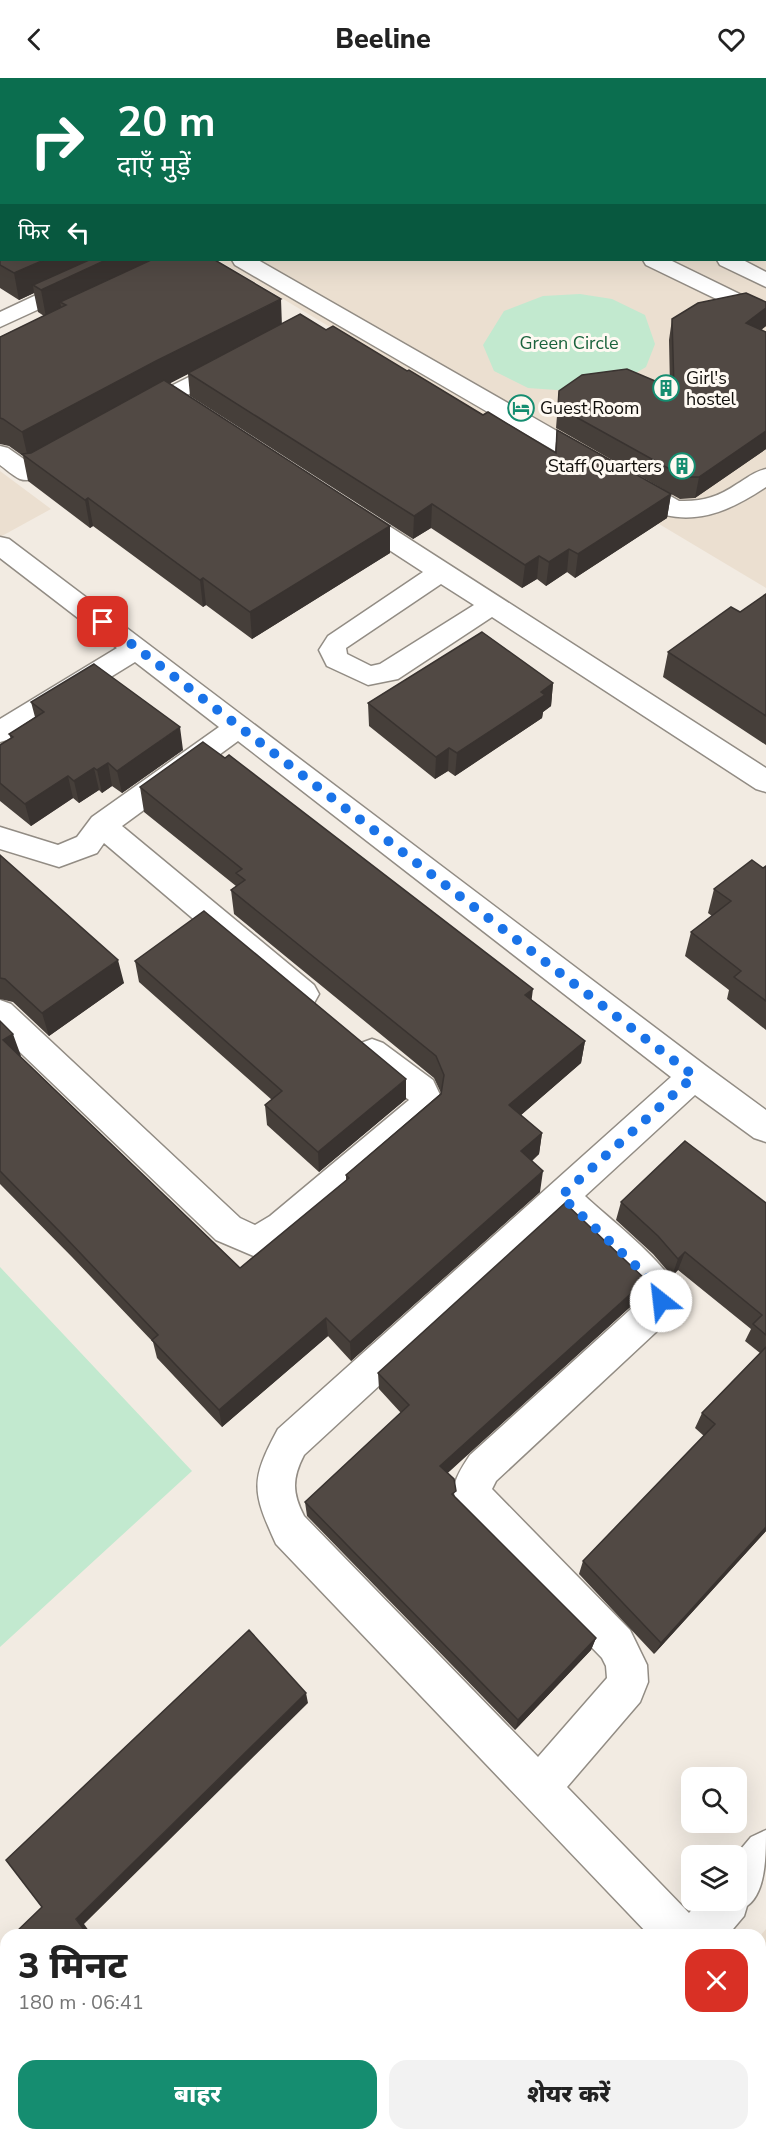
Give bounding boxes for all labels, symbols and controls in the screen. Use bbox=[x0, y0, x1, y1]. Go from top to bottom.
text: Beeline bbox=[335, 21, 431, 58]
icon: back bbox=[18, 23, 51, 56]
icon: heart bbox=[715, 23, 748, 56]
text: 20 m bbox=[117, 94, 216, 151]
icon: right bbox=[18, 102, 96, 180]
text: दाएँ मुड़ें bbox=[117, 148, 191, 185]
icon: left bbox=[62, 216, 95, 249]
text: फिर bbox=[18, 217, 50, 247]
park label: Green Circle bbox=[519, 331, 619, 355]
place label: Girl's hostel bbox=[686, 366, 737, 411]
building icon: Girl's hostel bbox=[651, 373, 681, 403]
hotel icon: Guest Room bbox=[506, 393, 536, 423]
place label: Guest Room bbox=[540, 396, 640, 420]
building icon: Staff Quarters bbox=[667, 451, 697, 481]
place label: Staff Quarters bbox=[548, 454, 662, 478]
pin bbox=[77, 596, 128, 647]
icon: arrive bbox=[86, 605, 119, 638]
position arrow bbox=[629, 1269, 693, 1333]
map controls bbox=[681, 1767, 747, 1911]
button: search bbox=[681, 1767, 747, 1833]
button: layers bbox=[681, 1845, 747, 1911]
text: 3 मिनट bbox=[18, 1942, 127, 1991]
button: close bbox=[685, 1949, 748, 2012]
text: 180 m · 06:41 bbox=[18, 1989, 144, 2016]
button: बाहर bbox=[18, 2060, 377, 2129]
button: शेयर करें bbox=[389, 2060, 748, 2129]

